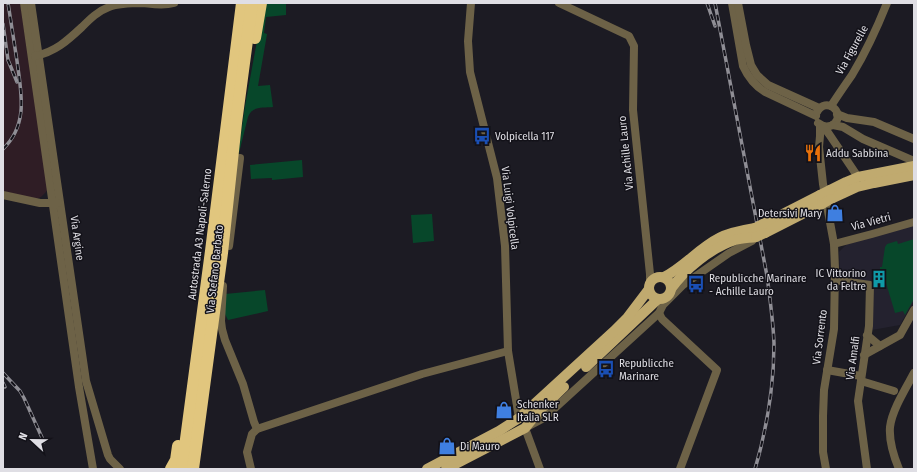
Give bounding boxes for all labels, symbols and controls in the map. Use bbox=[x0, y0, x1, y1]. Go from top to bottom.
street label: Via Figurelle bbox=[833, 23, 871, 77]
street label: Via Achille Lauro bbox=[616, 115, 636, 191]
bus stop icon: Volpicella 117 bbox=[472, 126, 492, 146]
place label: Volpicella 117 bbox=[495, 130, 555, 143]
restaurant icon: Addu Sabbina bbox=[803, 143, 823, 163]
place label: Addu Sabbina bbox=[826, 147, 888, 160]
street label: Via Luigi Volpicella bbox=[498, 166, 522, 250]
street label: Autostrada A3 Napoli-Salerno bbox=[185, 167, 215, 301]
shop icon: Detersivi Mary bbox=[825, 203, 845, 223]
place label: Detersivi Mary bbox=[758, 207, 822, 220]
street label: Via Vietri bbox=[850, 210, 892, 234]
street label: Via Argine bbox=[67, 215, 87, 261]
street label: Via Stefano Barbato bbox=[204, 224, 226, 314]
place label: IC Vittorino da Feltre bbox=[816, 267, 866, 293]
building icon: IC Vittorino da Feltre bbox=[869, 269, 889, 289]
place label: Republicche Marinare - Achille Lauro bbox=[709, 272, 806, 298]
bus stop icon: Republicche Marinare - Achille Lauro bbox=[686, 274, 706, 294]
street label: Via Sorrento bbox=[810, 309, 830, 365]
street label: Via Amalfi bbox=[843, 335, 863, 381]
place label: Republicche Marinare bbox=[619, 357, 674, 383]
bus stop icon: Republicche Marinare bbox=[596, 359, 616, 379]
place label: Schenker Italia SLR bbox=[517, 398, 559, 424]
shop icon: Schenker Italia SLR bbox=[494, 400, 514, 420]
north arrow bbox=[12, 420, 52, 460]
text: N bbox=[16, 431, 30, 442]
shop icon: Di Mauro bbox=[437, 436, 457, 456]
place label: Di Mauro bbox=[460, 440, 500, 453]

